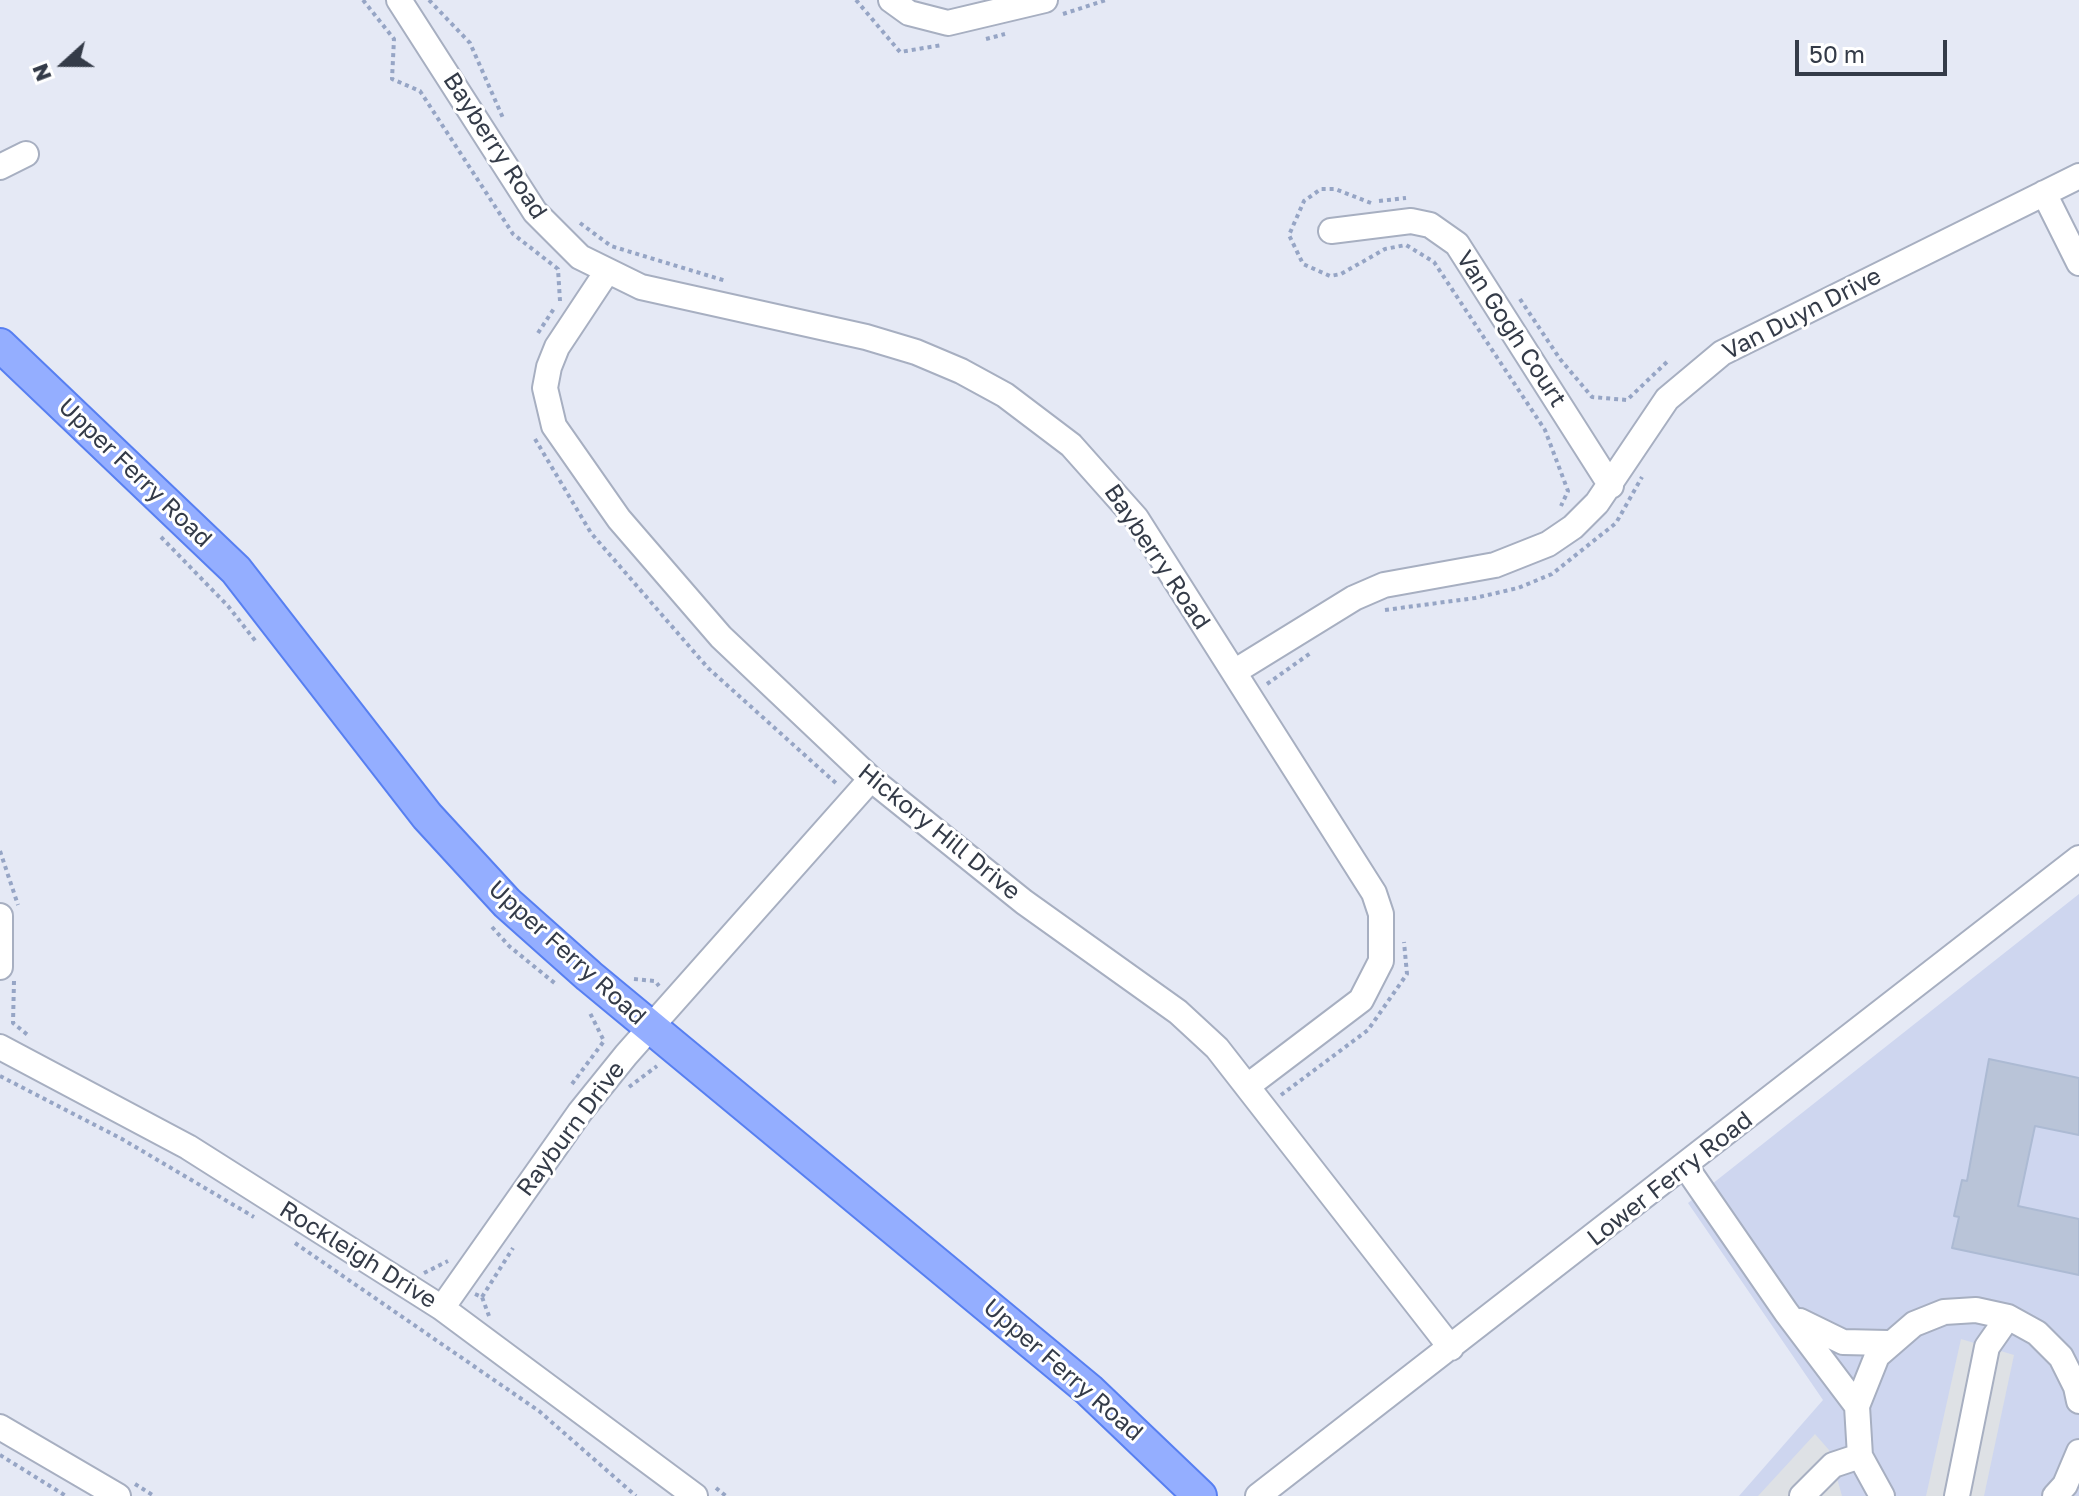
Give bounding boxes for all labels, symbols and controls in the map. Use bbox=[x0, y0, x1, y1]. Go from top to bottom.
north arrow bbox=[24, 24, 104, 104]
scale bar bbox=[1799, 24, 1951, 74]
text: 50 m bbox=[1809, 39, 1865, 68]
text: N bbox=[26, 60, 57, 85]
street label: Bayberry Road bbox=[437, 67, 553, 225]
street label: Van Gogh Court bbox=[1450, 245, 1572, 413]
street label: Van Duyn Drive bbox=[1718, 262, 1886, 366]
street label: Upper Ferry Road bbox=[52, 392, 218, 554]
street label: Bayberry Road bbox=[1098, 479, 1216, 635]
street label: Hickory Hill Drive bbox=[852, 758, 1026, 906]
street label: Upper Ferry Road bbox=[482, 875, 652, 1031]
street label: Rayburn Drive bbox=[511, 1056, 631, 1202]
street label: Lower Ferry Road bbox=[1582, 1106, 1758, 1252]
street label: Rockleigh Drive bbox=[274, 1195, 442, 1315]
street label: Upper Ferry Road bbox=[977, 1293, 1149, 1447]

